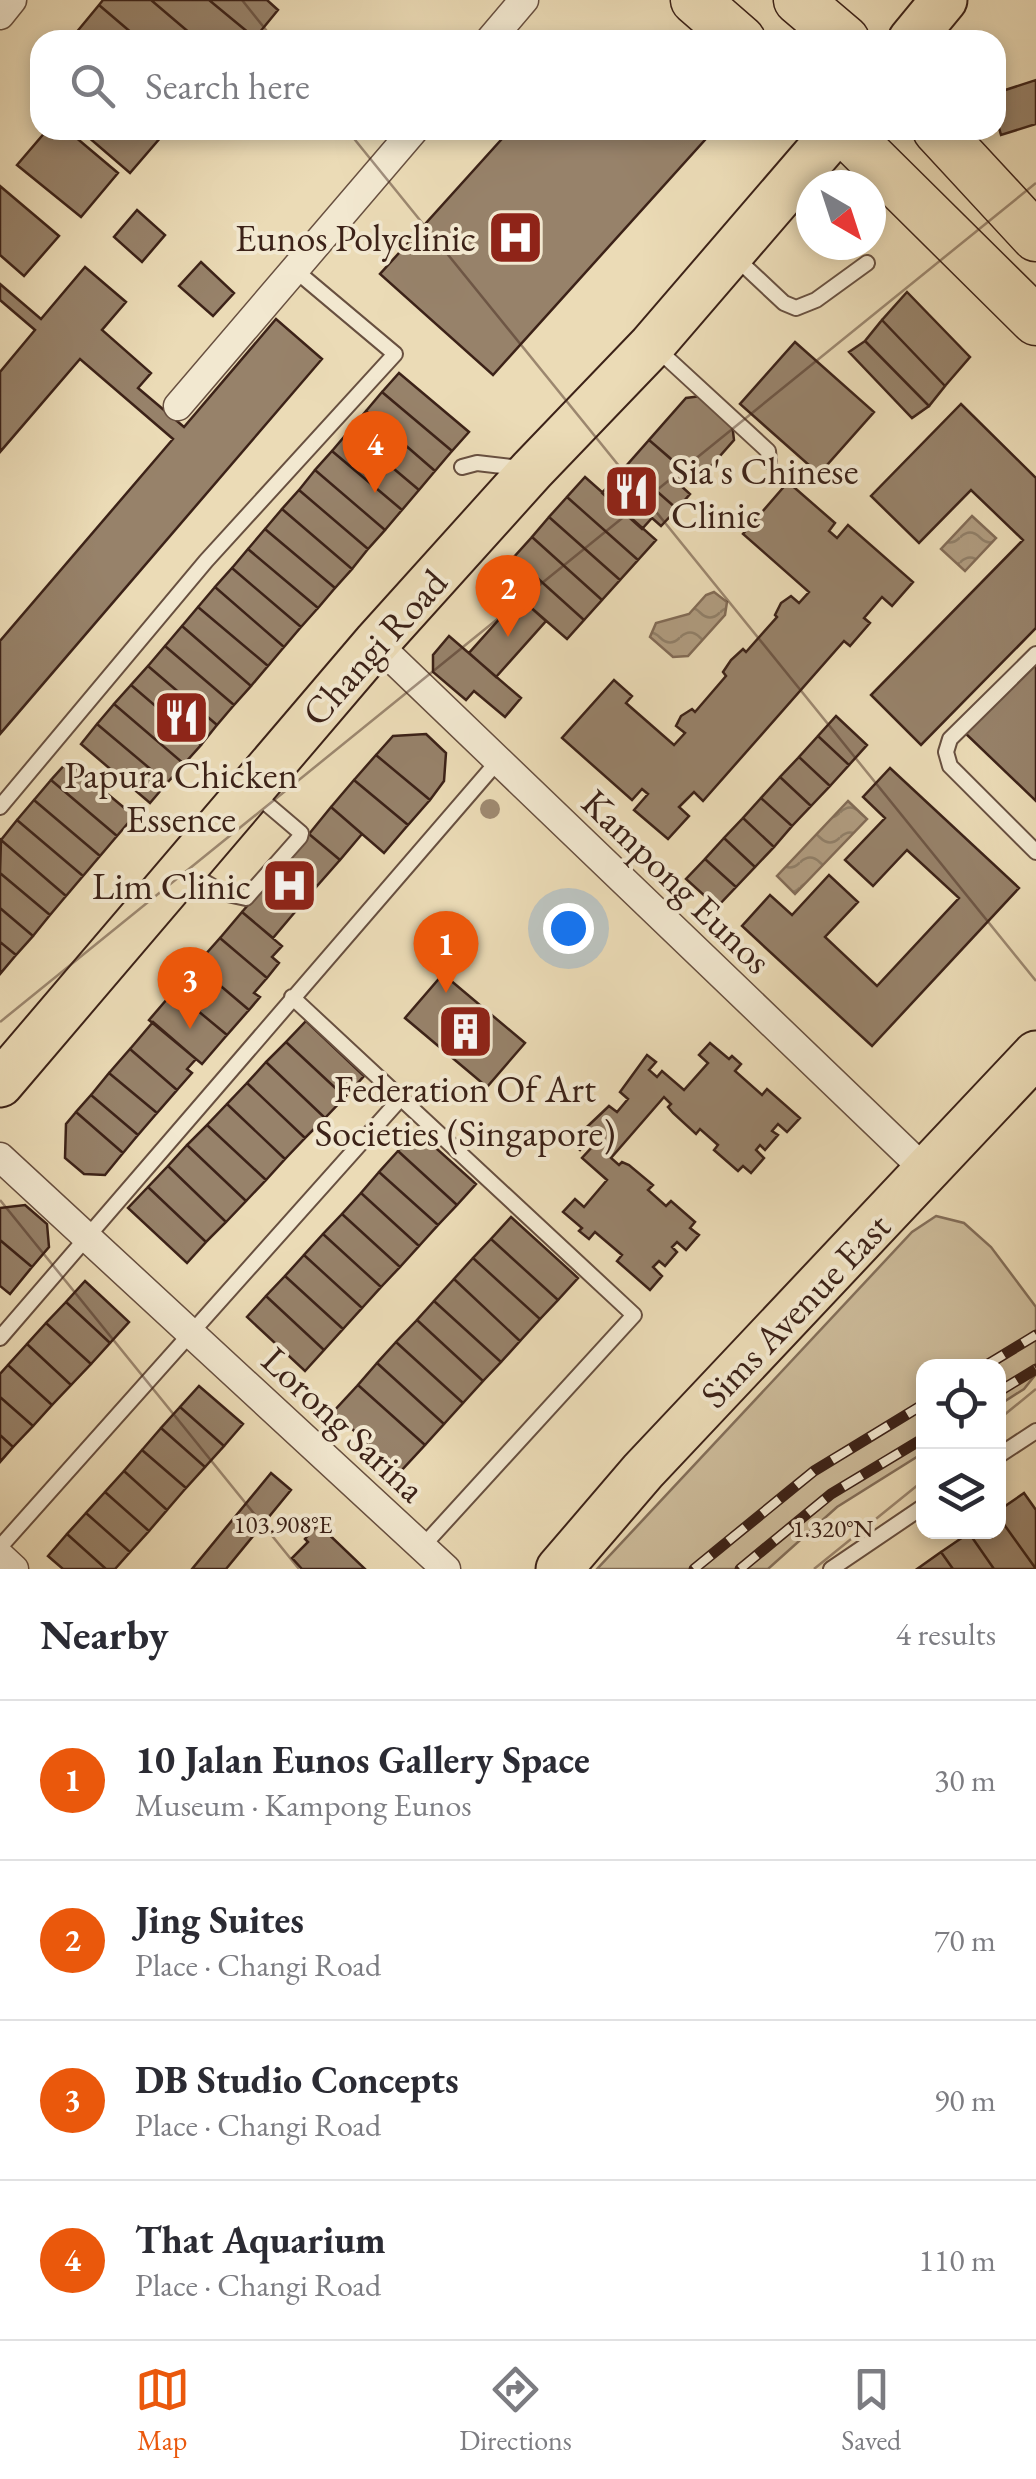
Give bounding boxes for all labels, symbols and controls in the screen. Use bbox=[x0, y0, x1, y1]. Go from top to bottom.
search box bbox=[30, 30, 1006, 140]
icon: search bbox=[65, 58, 120, 113]
text: Search here bbox=[145, 61, 310, 110]
north arrow bbox=[796, 170, 886, 260]
hospital icon: Eunos Polyclinic bbox=[485, 207, 545, 267]
place label: Eunos Polyclinic bbox=[235, 213, 476, 262]
pin: 4 bbox=[342, 410, 408, 493]
place label: Sia's Chinese Clinic bbox=[671, 446, 858, 539]
restaurant icon: Sia's Chinese Clinic bbox=[602, 462, 662, 522]
pin: 2 bbox=[476, 554, 540, 637]
street label: Changi Road bbox=[291, 558, 458, 736]
restaurant icon: Papura Chicken Essence bbox=[151, 687, 211, 747]
place label: Papura Chicken Essence bbox=[64, 750, 298, 843]
street label: Kampong Eunos bbox=[572, 778, 782, 984]
hospital icon: Lim Clinic bbox=[260, 855, 320, 915]
place label: Lim Clinic bbox=[92, 861, 251, 910]
your location bbox=[543, 903, 594, 954]
pin: 1 bbox=[414, 910, 478, 993]
pin: 3 bbox=[158, 946, 222, 1029]
building icon: Federation Of Art Societies (Singapore) bbox=[435, 1001, 495, 1061]
place label: Federation Of Art Societies (Singapore) bbox=[315, 1064, 615, 1157]
street label: Sims Avenue East bbox=[690, 1202, 901, 1418]
street label: Lorong Sarina bbox=[252, 1336, 437, 1513]
map controls bbox=[916, 1359, 1006, 1539]
button: locate bbox=[916, 1359, 1006, 1449]
button: layers bbox=[916, 1449, 1006, 1539]
text: 103.908°E bbox=[233, 1508, 333, 1540]
text: 1.320°N bbox=[793, 1512, 874, 1544]
text: Nearby bbox=[40, 1607, 169, 1662]
text: 4 results bbox=[896, 1613, 996, 1655]
text: 10 Jalan Eunos Gallery Space bbox=[135, 1735, 590, 1784]
text: 1 bbox=[64, 1759, 81, 1801]
text: 30 m bbox=[934, 1759, 996, 1801]
text: Museum · Kampong Eunos bbox=[135, 1784, 472, 1826]
text: Jing Suites bbox=[135, 1895, 304, 1944]
text: 2 bbox=[64, 1919, 81, 1961]
text: 70 m bbox=[934, 1919, 996, 1961]
text: Place · Changi Road bbox=[135, 1944, 381, 1986]
text: DB Studio Concepts bbox=[135, 2055, 459, 2104]
text: 3 bbox=[64, 2079, 81, 2121]
text: 90 m bbox=[934, 2079, 996, 2121]
text: Place · Changi Road bbox=[135, 2104, 381, 2146]
text: That Aquarium bbox=[135, 2215, 386, 2264]
text: 4 bbox=[64, 2239, 81, 2281]
text: 110 m bbox=[919, 2239, 996, 2281]
text: Place · Changi Road bbox=[135, 2264, 381, 2306]
tab: Map bbox=[135, 2362, 190, 2458]
tab: Directions bbox=[459, 2362, 572, 2458]
tab: Saved bbox=[841, 2362, 901, 2458]

